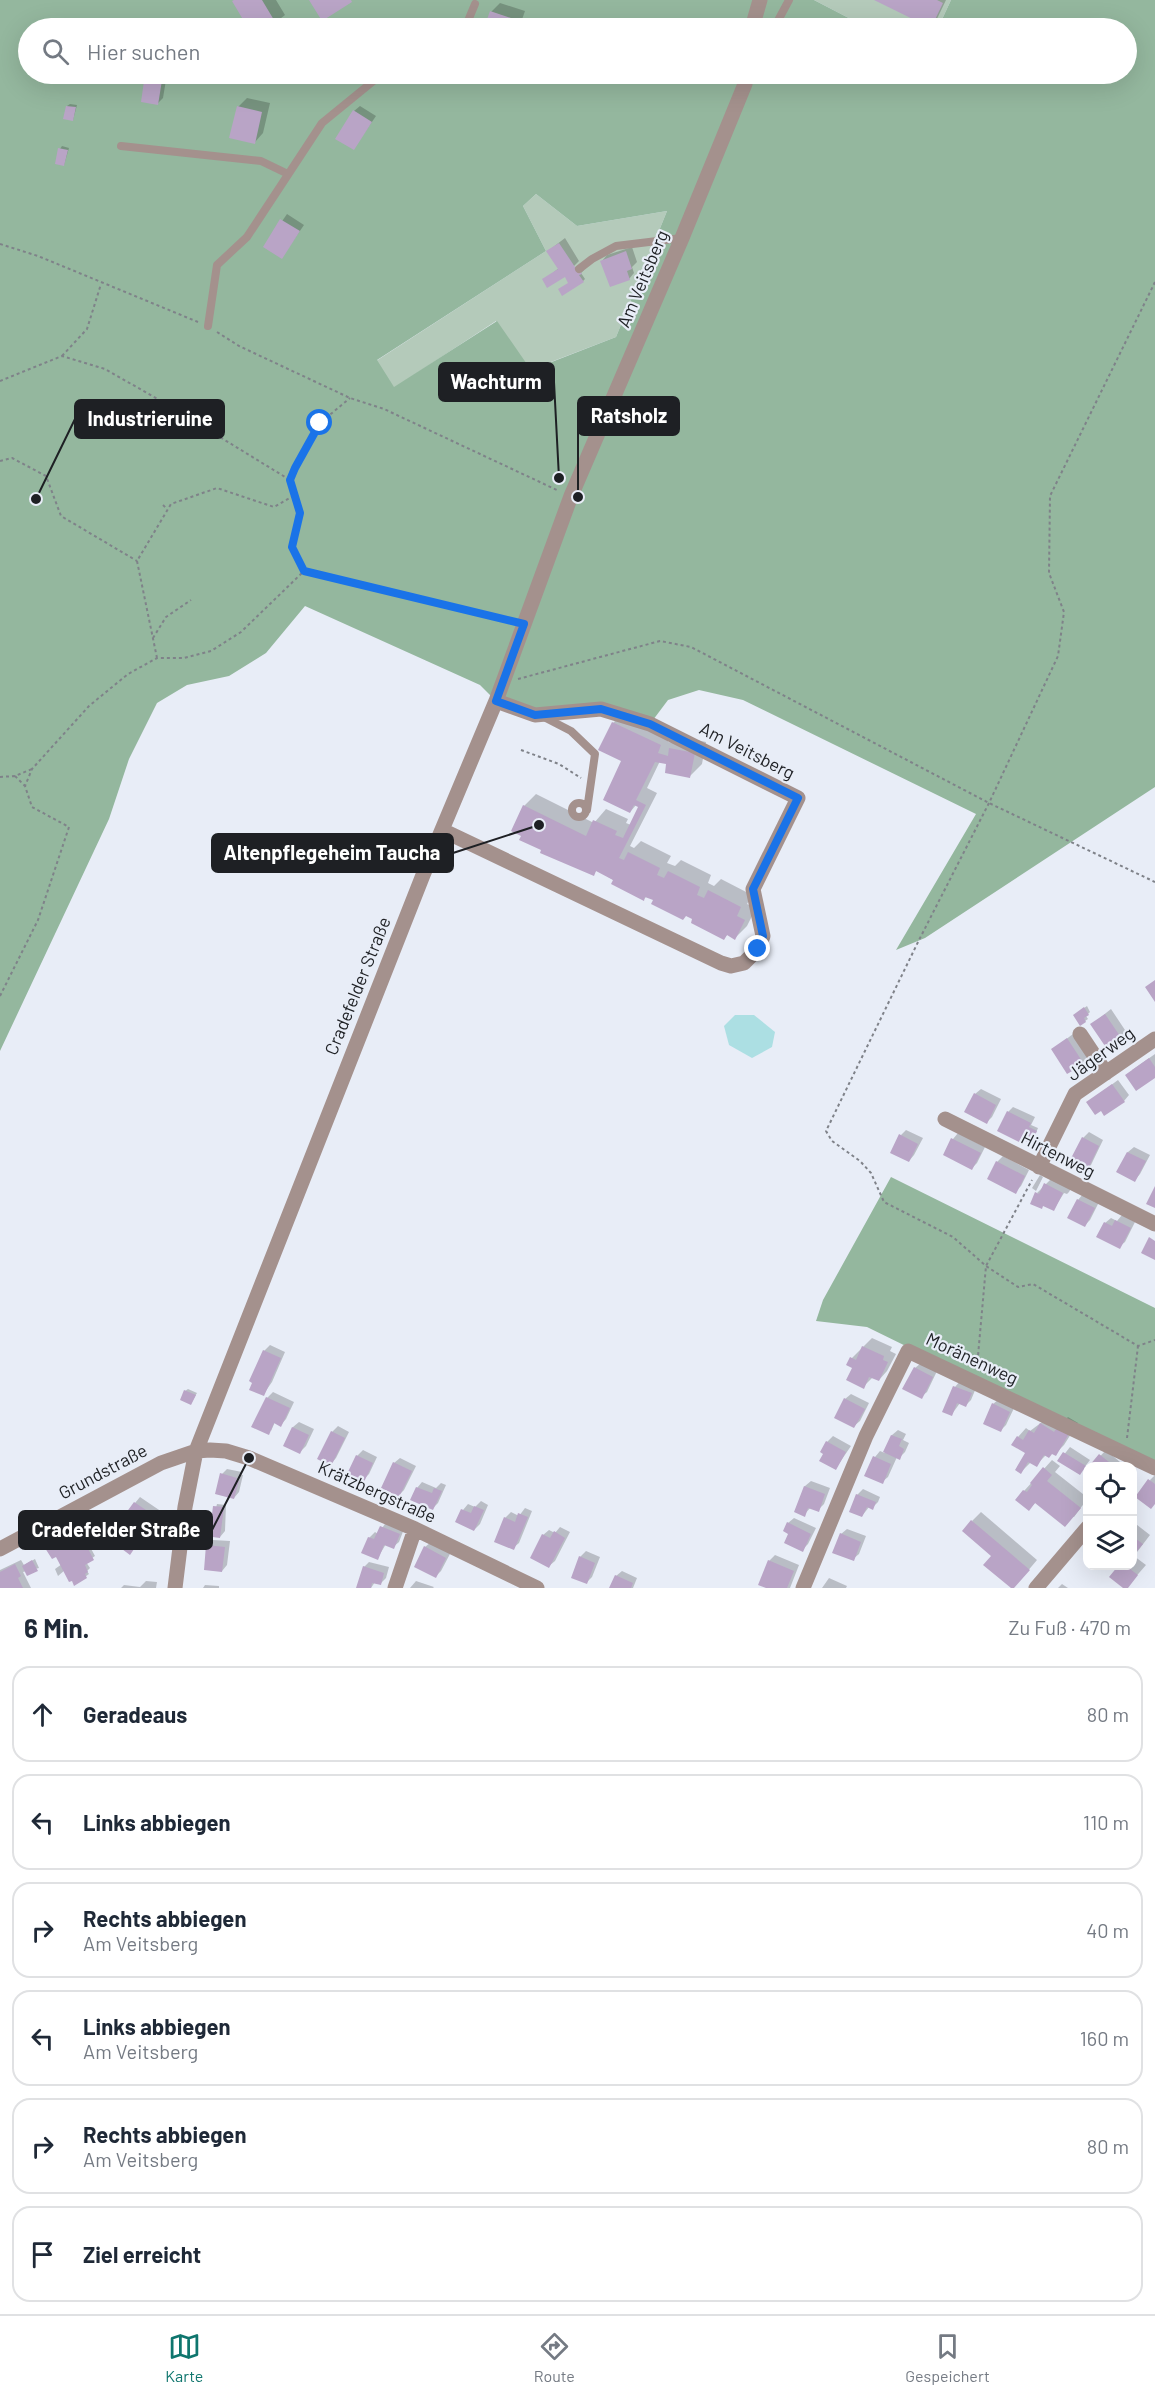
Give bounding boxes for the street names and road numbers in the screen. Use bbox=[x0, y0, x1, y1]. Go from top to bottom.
street label: Am Veitsberg bbox=[612, 227, 672, 331]
street label: Am Veitsberg bbox=[696, 717, 799, 783]
street label: Cradefelder Straße bbox=[319, 913, 395, 1058]
street label: Jägerweg bbox=[1062, 1021, 1138, 1085]
street label: Hirtenweg bbox=[1018, 1126, 1099, 1182]
street label: Moränenweg bbox=[923, 1327, 1022, 1389]
street label: Grundstraße bbox=[54, 1439, 151, 1504]
street label: Krätzbergstraße bbox=[315, 1455, 440, 1527]

